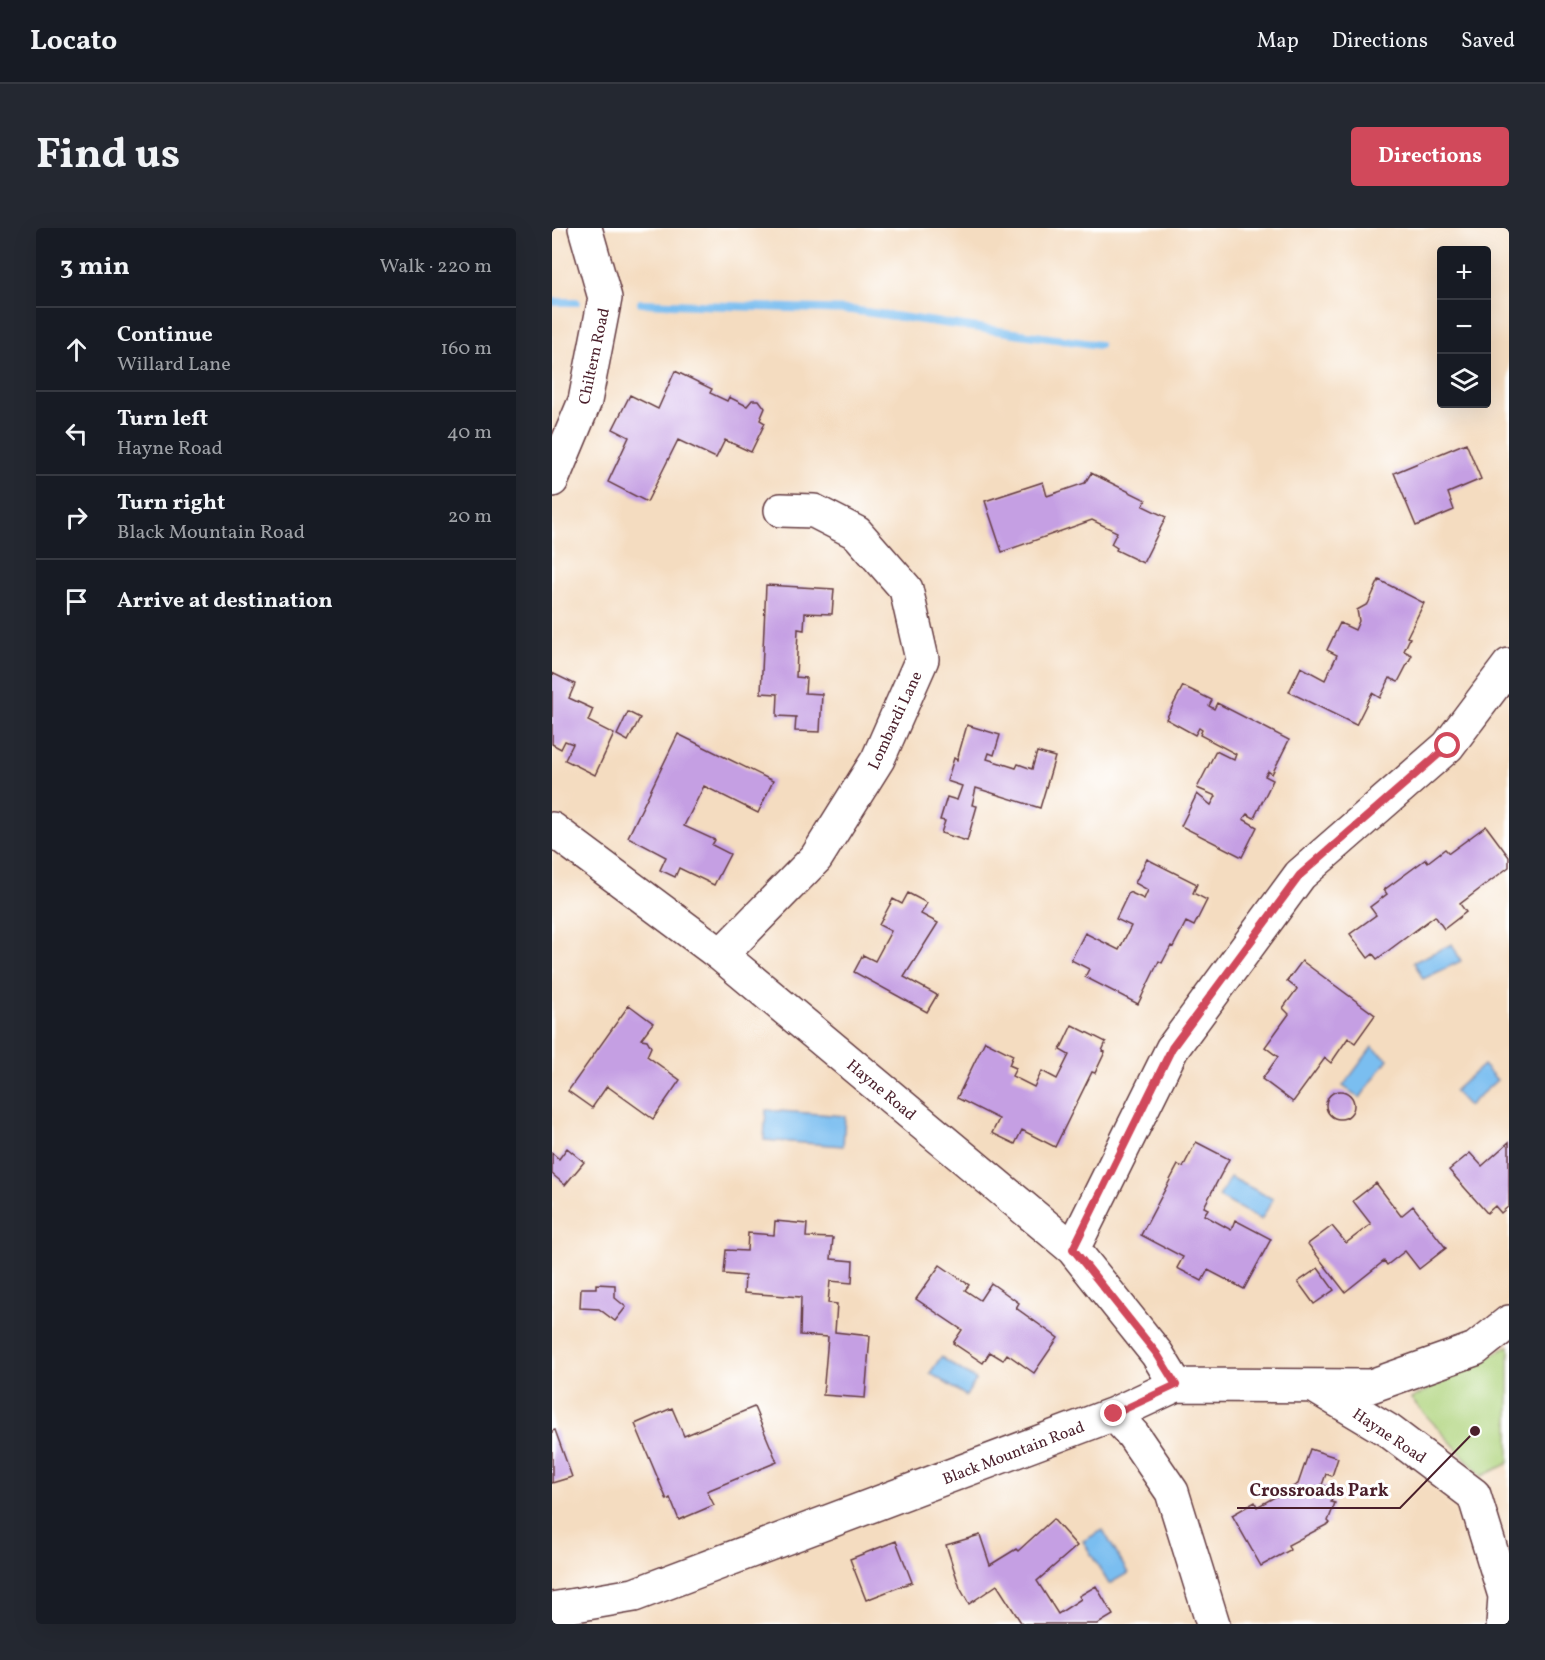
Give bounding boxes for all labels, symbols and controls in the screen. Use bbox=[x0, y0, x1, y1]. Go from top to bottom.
text: Locato bbox=[30, 22, 117, 61]
text: Map bbox=[1257, 27, 1299, 56]
text: Directions bbox=[1332, 27, 1428, 56]
text: Saved bbox=[1461, 27, 1515, 56]
text: Find us bbox=[36, 127, 180, 186]
button: Directions bbox=[1351, 127, 1509, 186]
map controls bbox=[1437, 246, 1491, 408]
button: + bbox=[1437, 246, 1491, 300]
text: 3 min bbox=[60, 249, 130, 285]
text: Walk · 220 m bbox=[380, 253, 492, 281]
button: − bbox=[1437, 300, 1491, 354]
street label: Chiltern Road bbox=[574, 306, 616, 407]
text: Continue bbox=[117, 320, 213, 351]
icon: ahead bbox=[60, 333, 93, 366]
text: 160 m bbox=[440, 335, 492, 363]
text: Willard Lane bbox=[117, 351, 231, 379]
button: layers bbox=[1437, 354, 1491, 408]
text: Turn left bbox=[117, 404, 208, 435]
icon: left bbox=[60, 417, 93, 450]
text: 40 m bbox=[447, 419, 492, 447]
text: Hayne Road bbox=[117, 435, 223, 463]
text: Turn right bbox=[117, 488, 225, 519]
icon: right bbox=[60, 501, 93, 534]
text: 20 m bbox=[448, 503, 492, 531]
text: Black Mountain Road bbox=[117, 519, 305, 547]
icon: arrive bbox=[60, 585, 93, 618]
text: Arrive at destination bbox=[117, 586, 333, 617]
street label: Lombardi Lane bbox=[863, 668, 928, 774]
route start bbox=[1434, 732, 1460, 758]
street label: Hayne Road bbox=[841, 1055, 920, 1126]
route end bbox=[1100, 1400, 1126, 1426]
street label: Hayne Road bbox=[1348, 1404, 1430, 1469]
street label: Black Mountain Road bbox=[940, 1417, 1088, 1491]
callout: Crossroads Park bbox=[1237, 1472, 1400, 1508]
text: Crossroads Park bbox=[1249, 1479, 1389, 1504]

